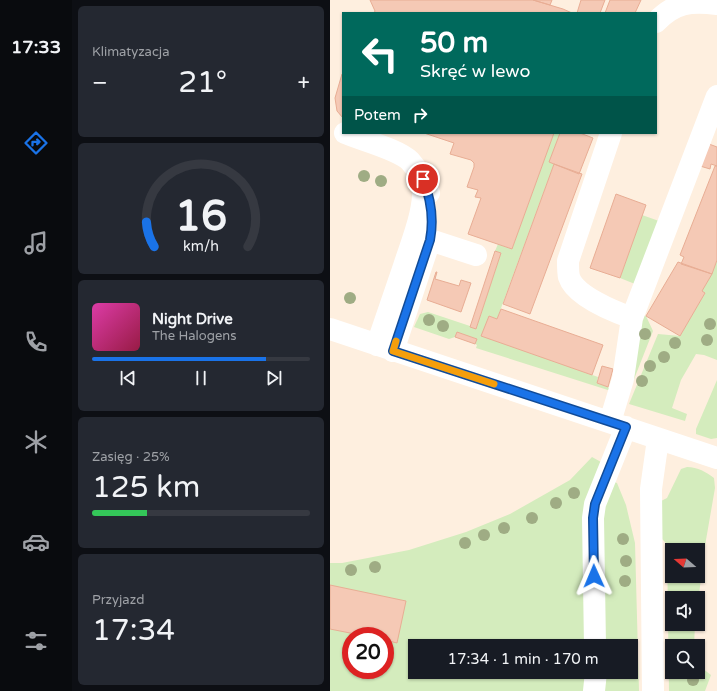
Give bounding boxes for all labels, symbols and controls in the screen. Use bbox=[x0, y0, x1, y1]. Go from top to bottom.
text: 50 m bbox=[420, 26, 488, 60]
icon: left bbox=[354, 28, 406, 80]
text: 17:33 bbox=[11, 36, 61, 58]
text: Klimatyzacja bbox=[92, 44, 169, 60]
text: Skręć w lewo bbox=[420, 60, 530, 82]
text: 21° bbox=[178, 64, 227, 101]
text: − bbox=[92, 70, 108, 96]
text: + bbox=[298, 70, 310, 96]
icon: right bbox=[409, 104, 431, 126]
text: Potem bbox=[354, 106, 401, 124]
icon: directions bbox=[22, 129, 50, 157]
pin bbox=[406, 162, 440, 196]
icon: arrive bbox=[412, 168, 434, 190]
text: 16 bbox=[175, 191, 227, 241]
icon: music bbox=[22, 229, 50, 257]
text: km/h bbox=[183, 237, 219, 254]
text: Night Drive bbox=[152, 310, 233, 328]
icon: phone bbox=[22, 328, 50, 356]
text: The Halogens bbox=[152, 328, 236, 344]
icon: previous bbox=[117, 367, 139, 389]
icon: pause bbox=[190, 367, 212, 389]
icon: next bbox=[263, 367, 285, 389]
icon: climate bbox=[22, 428, 50, 456]
text: Zasięg · 25% bbox=[92, 449, 170, 465]
text: 125 km bbox=[92, 469, 200, 506]
icon: car bbox=[22, 528, 50, 556]
north arrow bbox=[665, 543, 705, 583]
map controls bbox=[665, 543, 705, 679]
position arrow bbox=[573, 555, 615, 597]
button: sound bbox=[665, 591, 705, 631]
text: Przyjazd bbox=[92, 592, 144, 608]
text: 17:34 bbox=[92, 612, 175, 649]
icon: filters bbox=[22, 627, 50, 655]
speed limit sign: 20 bbox=[342, 627, 394, 679]
button: search bbox=[665, 639, 705, 679]
text: 17:34 · 1 min · 170 m bbox=[448, 650, 598, 668]

